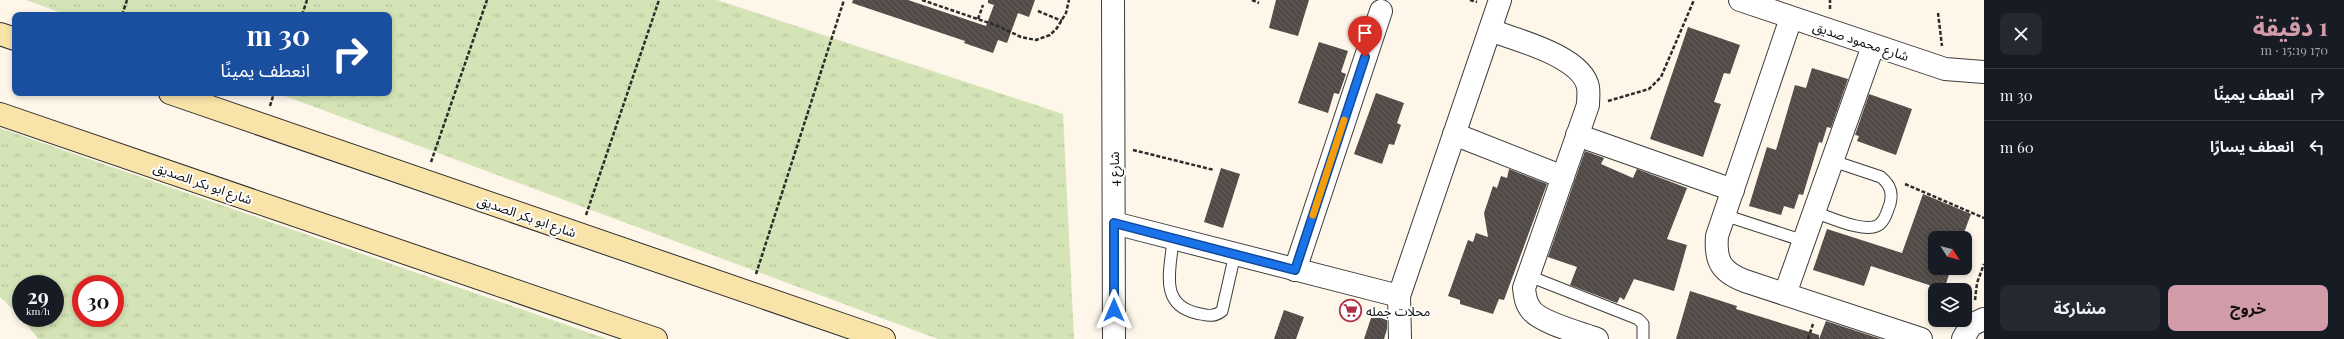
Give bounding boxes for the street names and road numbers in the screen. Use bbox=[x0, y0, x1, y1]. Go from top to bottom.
street label: شارع محمود صديق bbox=[1810, 17, 1911, 67]
street label: شارع 4 bbox=[1105, 151, 1125, 187]
street label: شارع ابو بكر الصديق bbox=[151, 158, 255, 210]
street label: شارع ابو بكر الصديق bbox=[475, 191, 579, 243]

